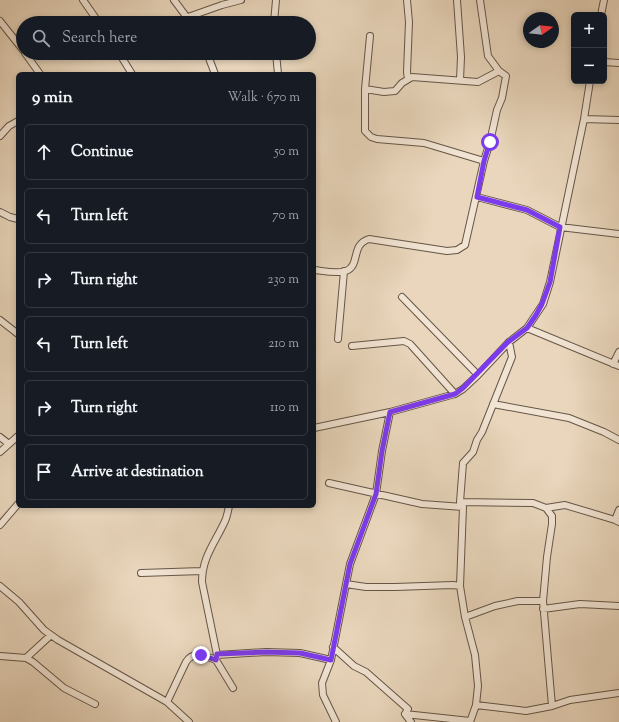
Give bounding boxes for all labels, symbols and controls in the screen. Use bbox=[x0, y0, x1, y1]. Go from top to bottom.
north arrow bbox=[523, 12, 559, 48]
map controls bbox=[571, 12, 607, 84]
button: + bbox=[571, 12, 607, 48]
search box bbox=[16, 16, 316, 60]
icon: search bbox=[30, 27, 52, 49]
text: Search here bbox=[62, 28, 137, 49]
button: − bbox=[571, 48, 607, 84]
text: 9 min bbox=[32, 86, 73, 110]
text: Walk · 670 m bbox=[228, 89, 300, 107]
route start bbox=[481, 133, 499, 151]
icon: ahead bbox=[33, 141, 55, 163]
text: Continue bbox=[71, 142, 133, 163]
text: 50 m bbox=[274, 143, 299, 161]
icon: left bbox=[33, 205, 55, 227]
text: Turn left bbox=[71, 206, 128, 227]
text: 70 m bbox=[272, 207, 299, 225]
icon: right bbox=[33, 269, 55, 291]
text: Turn right bbox=[71, 270, 137, 291]
text: 230 m bbox=[267, 271, 299, 289]
icon: left bbox=[33, 333, 55, 355]
text: Turn left bbox=[71, 334, 128, 355]
text: 210 m bbox=[268, 335, 299, 353]
icon: right bbox=[33, 397, 55, 419]
text: Turn right bbox=[71, 398, 137, 419]
text: 110 m bbox=[270, 399, 299, 417]
icon: arrive bbox=[33, 461, 55, 483]
text: Arrive at destination bbox=[71, 462, 204, 483]
route end bbox=[192, 646, 210, 664]

